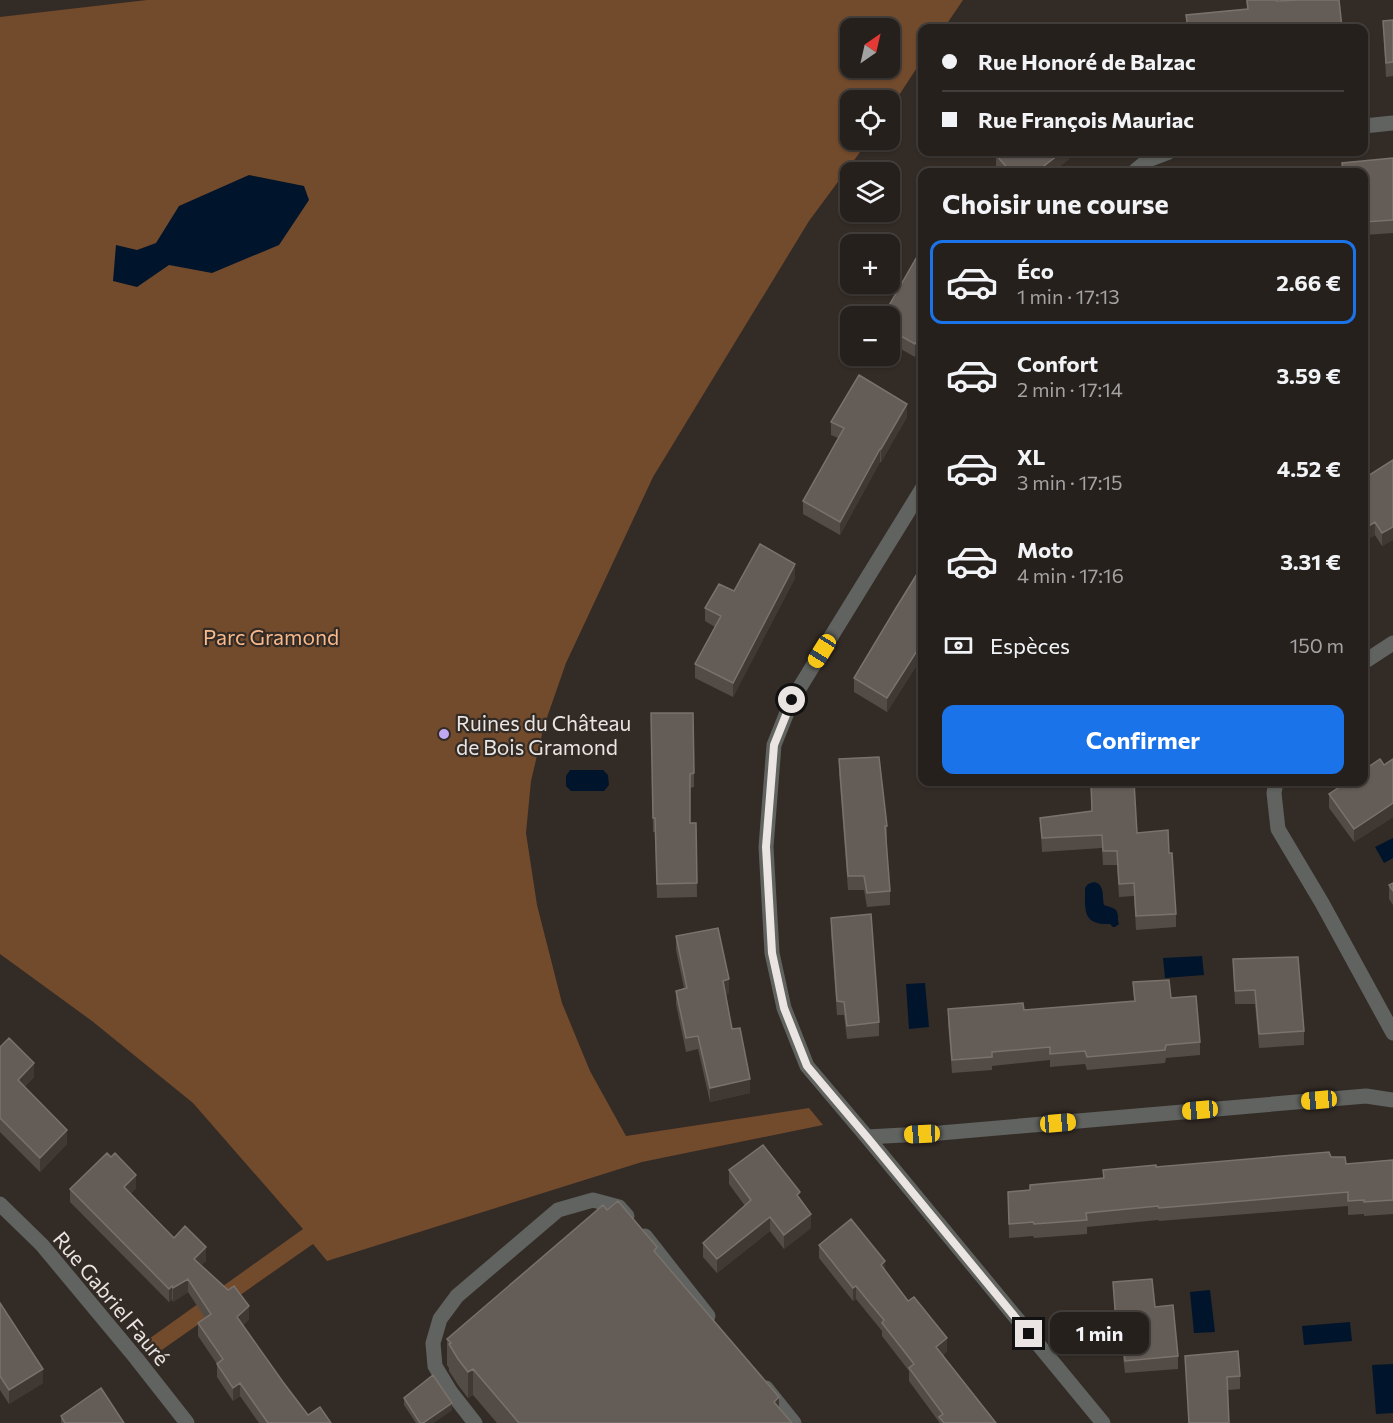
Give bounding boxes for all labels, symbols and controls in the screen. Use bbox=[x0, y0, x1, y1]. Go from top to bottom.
north arrow bbox=[840, 18, 900, 78]
map controls bbox=[840, 18, 900, 366]
text: Rue Honoré de Balzac bbox=[978, 48, 1196, 75]
button: locate bbox=[840, 90, 900, 150]
text: Rue François Mauriac bbox=[978, 106, 1194, 133]
button: layers bbox=[840, 162, 900, 222]
text: Choisir une course bbox=[942, 187, 1169, 220]
button: + bbox=[840, 234, 900, 294]
icon: car bbox=[945, 255, 999, 309]
text: Éco bbox=[1017, 257, 1054, 284]
text: 2.66 € bbox=[1276, 269, 1341, 296]
text: 1 min · 17:13 bbox=[1017, 284, 1120, 308]
button: − bbox=[840, 306, 900, 366]
icon: car bbox=[945, 348, 999, 402]
text: Confort bbox=[1017, 350, 1098, 377]
text: 3.59 € bbox=[1277, 362, 1341, 389]
text: 2 min · 17:14 bbox=[1017, 377, 1123, 401]
icon: car bbox=[945, 441, 999, 495]
text: XL bbox=[1017, 443, 1045, 470]
text: 4.52 € bbox=[1277, 455, 1341, 482]
text: 3 min · 17:15 bbox=[1017, 470, 1123, 494]
icon: car bbox=[945, 534, 999, 588]
text: Moto bbox=[1017, 536, 1073, 563]
text: 3.31 € bbox=[1280, 548, 1341, 575]
text: 4 min · 17:16 bbox=[1017, 563, 1124, 587]
park label: Parc Gramond bbox=[203, 624, 339, 649]
icon: cash bbox=[942, 629, 975, 662]
car bbox=[805, 631, 839, 671]
text: Espèces bbox=[990, 632, 1070, 659]
text: 150 m bbox=[1290, 633, 1344, 657]
route start bbox=[778, 686, 805, 713]
button: Confirmer bbox=[942, 705, 1344, 774]
place label: Ruines du Château de Bois Gramond bbox=[456, 710, 631, 759]
marker: Ruines du Château de Bois Gramond bbox=[437, 727, 451, 741]
car bbox=[1300, 1089, 1338, 1111]
car bbox=[1181, 1099, 1219, 1121]
car bbox=[1039, 1112, 1077, 1134]
car bbox=[904, 1124, 940, 1144]
street label: Rue Gabriel Fauré bbox=[49, 1226, 175, 1370]
callout: 1 min bbox=[1050, 1313, 1149, 1355]
route end bbox=[1015, 1320, 1042, 1347]
text: 1 min bbox=[1076, 1321, 1123, 1345]

